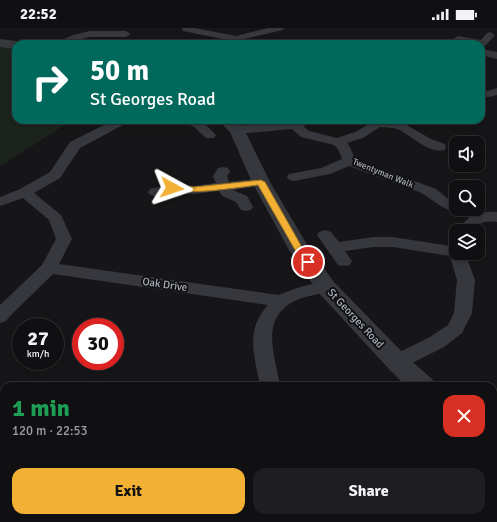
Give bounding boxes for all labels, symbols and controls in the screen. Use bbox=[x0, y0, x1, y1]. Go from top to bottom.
text: 22:52 bbox=[20, 5, 57, 23]
text: 50 m bbox=[90, 54, 149, 88]
icon: right bbox=[24, 56, 76, 108]
text: St Georges Road bbox=[90, 88, 216, 110]
map controls bbox=[449, 136, 485, 260]
button: sound bbox=[449, 136, 485, 172]
street label: Twentyman Walk bbox=[351, 156, 415, 191]
position arrow bbox=[151, 167, 193, 209]
button: search bbox=[449, 180, 485, 216]
button: layers bbox=[449, 224, 485, 260]
pin bbox=[291, 245, 325, 279]
icon: arrive bbox=[297, 251, 319, 273]
street label: Oak Drive bbox=[142, 275, 188, 294]
street label: St Georges Road bbox=[325, 286, 387, 351]
speed limit sign: 30 bbox=[72, 318, 124, 370]
text: 27 bbox=[27, 326, 49, 351]
text: km/h bbox=[27, 348, 49, 360]
text: 1 min bbox=[12, 393, 70, 423]
button: close bbox=[443, 395, 485, 437]
text: 120 m · 22:53 bbox=[12, 423, 88, 439]
button: Exit bbox=[12, 468, 245, 514]
button: Share bbox=[253, 468, 485, 514]

